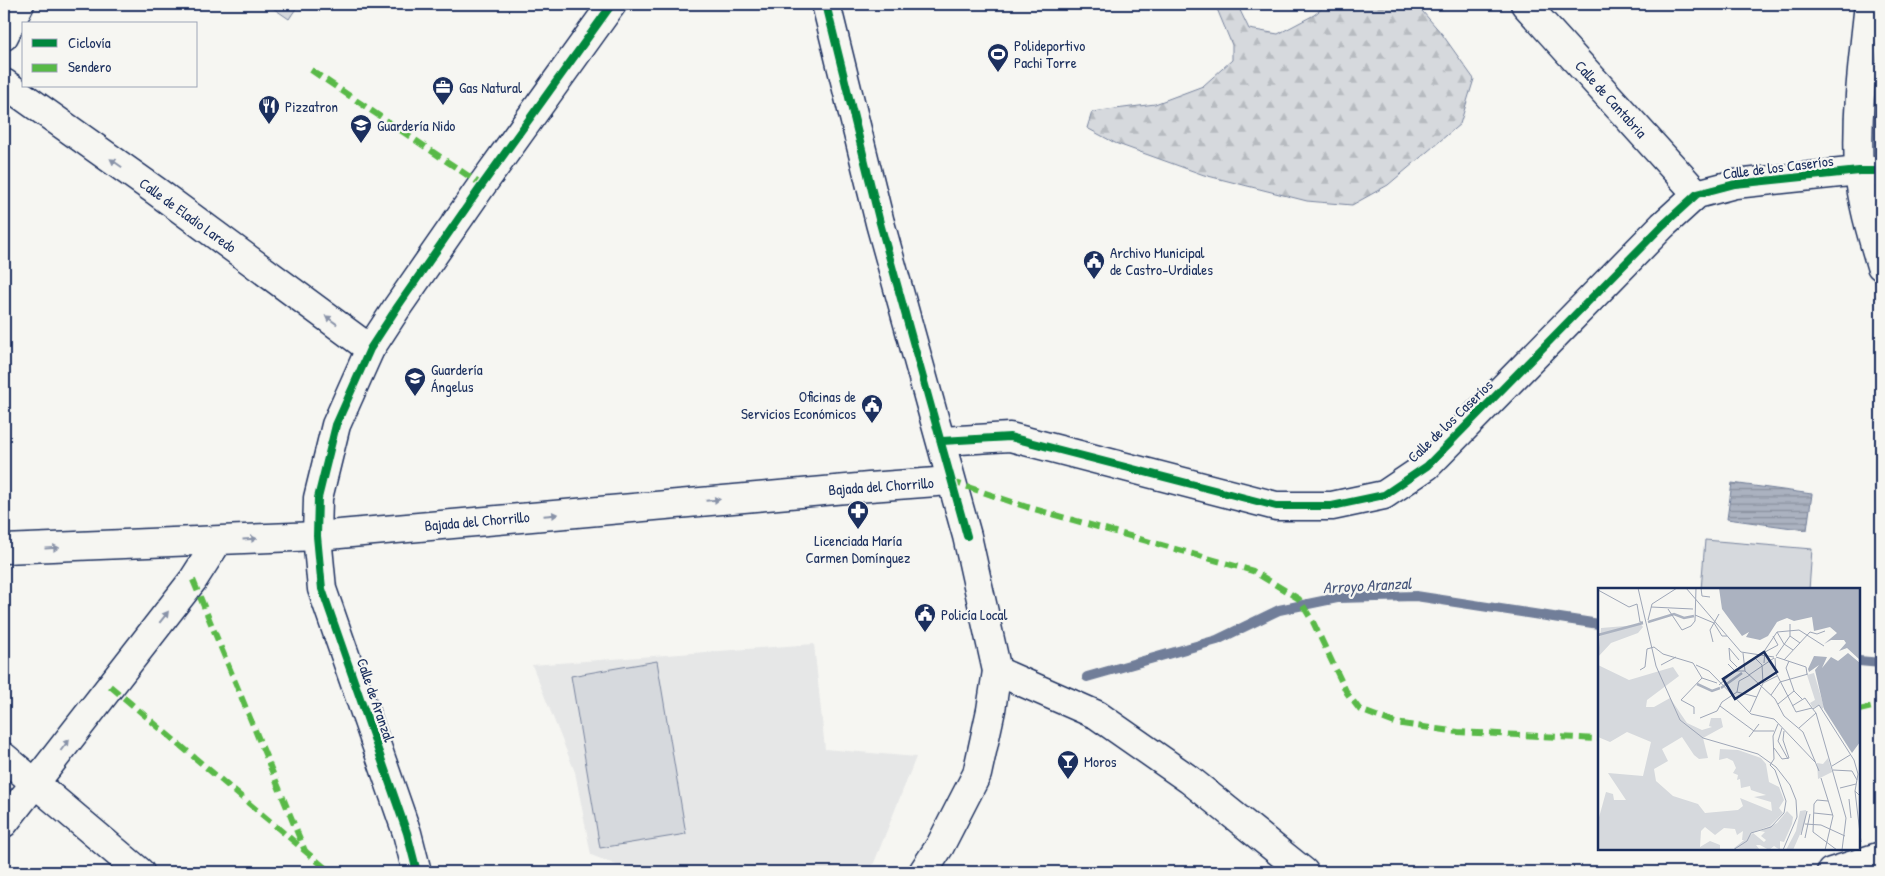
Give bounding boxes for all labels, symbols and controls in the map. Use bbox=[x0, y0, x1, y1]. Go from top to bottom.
legend bbox=[22, 22, 198, 88]
text: Ciclovía bbox=[68, 32, 111, 53]
place label: Polideportivo Pachi Torre bbox=[1014, 35, 1085, 73]
sports icon: Polideportivo Pachi Torre bbox=[986, 42, 1010, 73]
street label: Calle de Cantabria bbox=[1570, 55, 1652, 143]
text: Sendero bbox=[68, 56, 111, 77]
office icon: Gas Natural bbox=[431, 75, 455, 106]
place label: Gas Natural bbox=[459, 77, 522, 98]
restaurant icon: Pizzatron bbox=[257, 94, 281, 125]
place label: Pizzatron bbox=[285, 96, 338, 117]
school or university icon: Guardería Nido bbox=[349, 113, 373, 144]
place label: Guardería Nido bbox=[377, 115, 455, 136]
street label: Calle de los Caseríos bbox=[1721, 150, 1835, 184]
one-way arrow bbox=[110, 158, 123, 168]
street label: Calle de Eladio Laredo bbox=[135, 173, 241, 257]
place label: Archivo Municipal de Castro-Urdiales bbox=[1110, 242, 1213, 280]
public building icon: Archivo Municipal de Castro-Urdiales bbox=[1082, 249, 1106, 280]
one-way arrow bbox=[324, 315, 338, 325]
place label: Guardería Ángelus bbox=[431, 359, 483, 397]
school or university icon: Guardería Ángelus bbox=[403, 366, 427, 397]
street label: Calle de los Caseríos bbox=[1403, 375, 1497, 467]
place label: Oficinas de Servicios Económicos bbox=[741, 386, 856, 424]
public building icon: Oficinas de Servicios Económicos bbox=[860, 393, 884, 424]
street label: Bajada del Chorrillo bbox=[828, 472, 934, 500]
one-way arrow bbox=[705, 496, 721, 504]
pharmacy icon: Licenciada María Carmen Domínguez bbox=[846, 499, 870, 530]
street label: Bajada del Chorrillo bbox=[424, 506, 530, 536]
one-way arrow bbox=[543, 511, 559, 519]
place label: Licenciada María Carmen Domínguez bbox=[806, 530, 911, 568]
one-way arrow bbox=[242, 535, 258, 543]
one-way arrow bbox=[45, 544, 61, 552]
water label: Arroyo Aranzal bbox=[1322, 572, 1412, 598]
inset map bbox=[1598, 588, 1860, 851]
public building icon: Policía Local bbox=[913, 602, 937, 633]
place label: Policía Local bbox=[941, 604, 1007, 625]
one-way arrow bbox=[159, 611, 170, 624]
street label: Calle de Aranzal bbox=[352, 655, 400, 745]
one-way arrow bbox=[60, 738, 70, 752]
bar icon: Moros bbox=[1056, 749, 1080, 780]
place label: Moros bbox=[1084, 751, 1117, 772]

